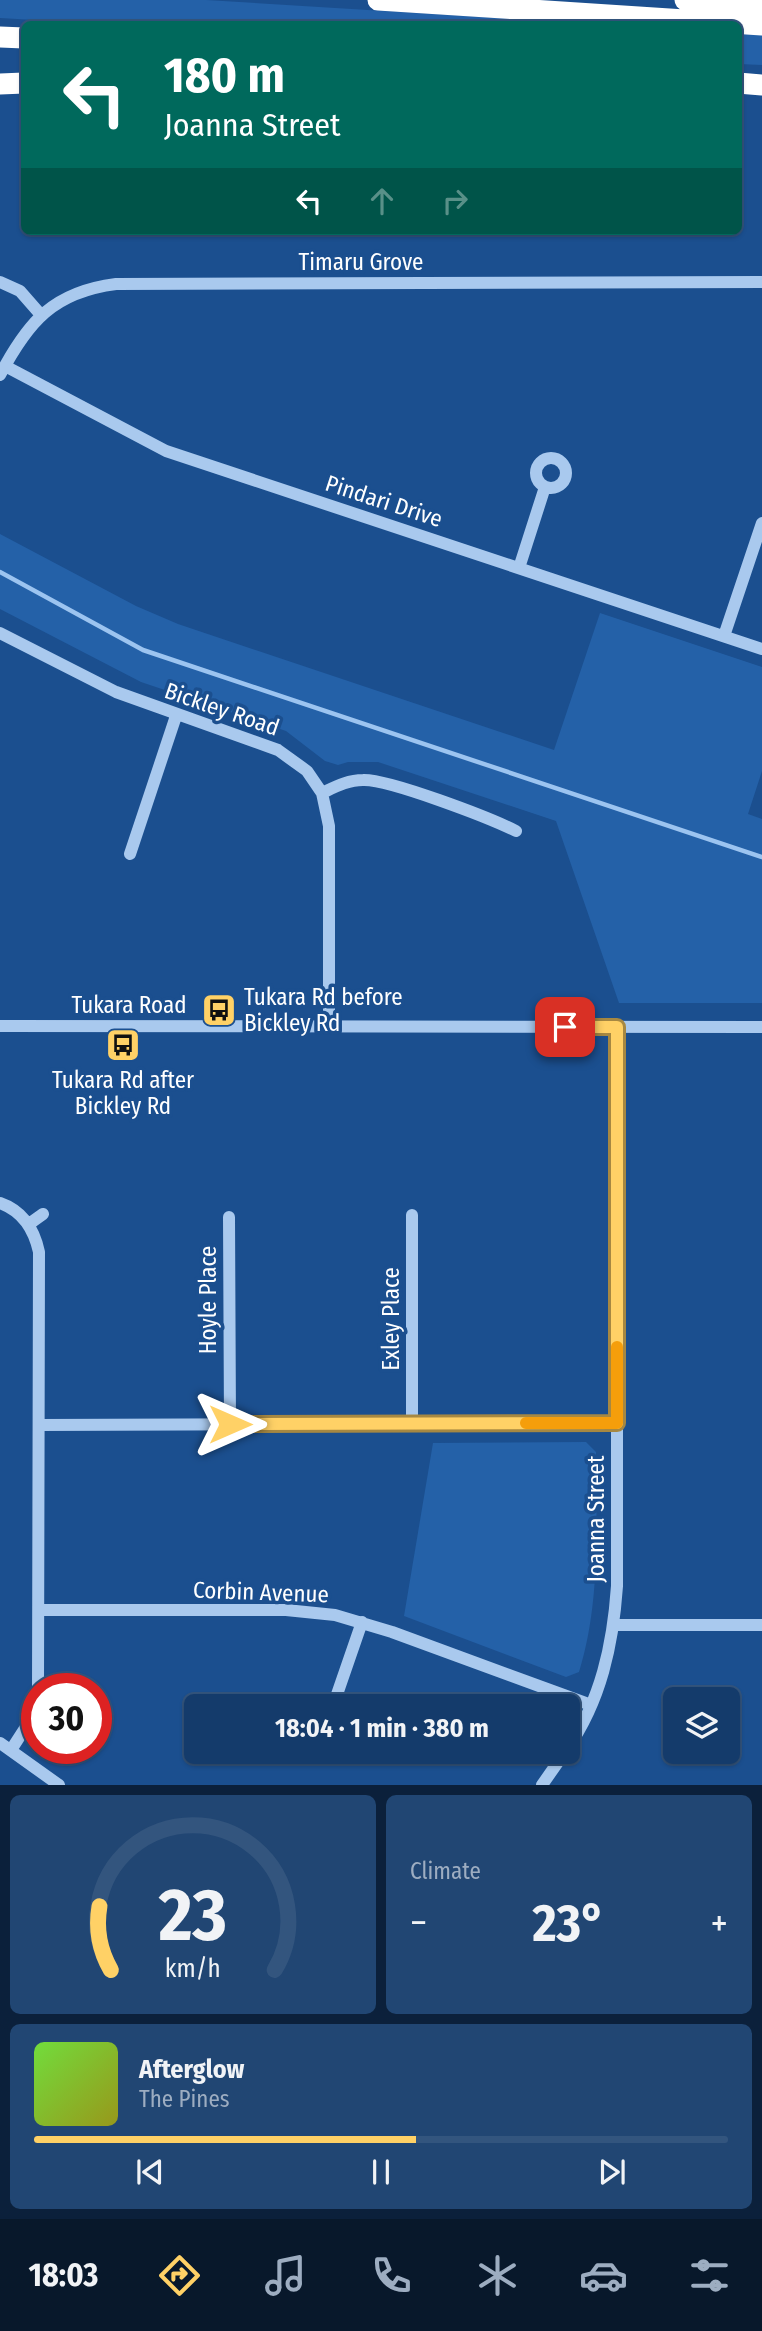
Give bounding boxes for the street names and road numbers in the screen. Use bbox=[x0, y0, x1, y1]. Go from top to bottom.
street label: Timaru Grove bbox=[299, 248, 423, 276]
street label: Pindari Drive bbox=[322, 469, 446, 533]
street label: Bickley Road bbox=[161, 676, 283, 742]
street label: Tukara Road bbox=[71, 991, 187, 1019]
street label: Hoyle Place bbox=[194, 1246, 222, 1354]
street label: Exley Place bbox=[377, 1267, 405, 1371]
street label: Joanna Street bbox=[582, 1455, 610, 1582]
street label: Corbin Avenue bbox=[193, 1576, 329, 1608]

